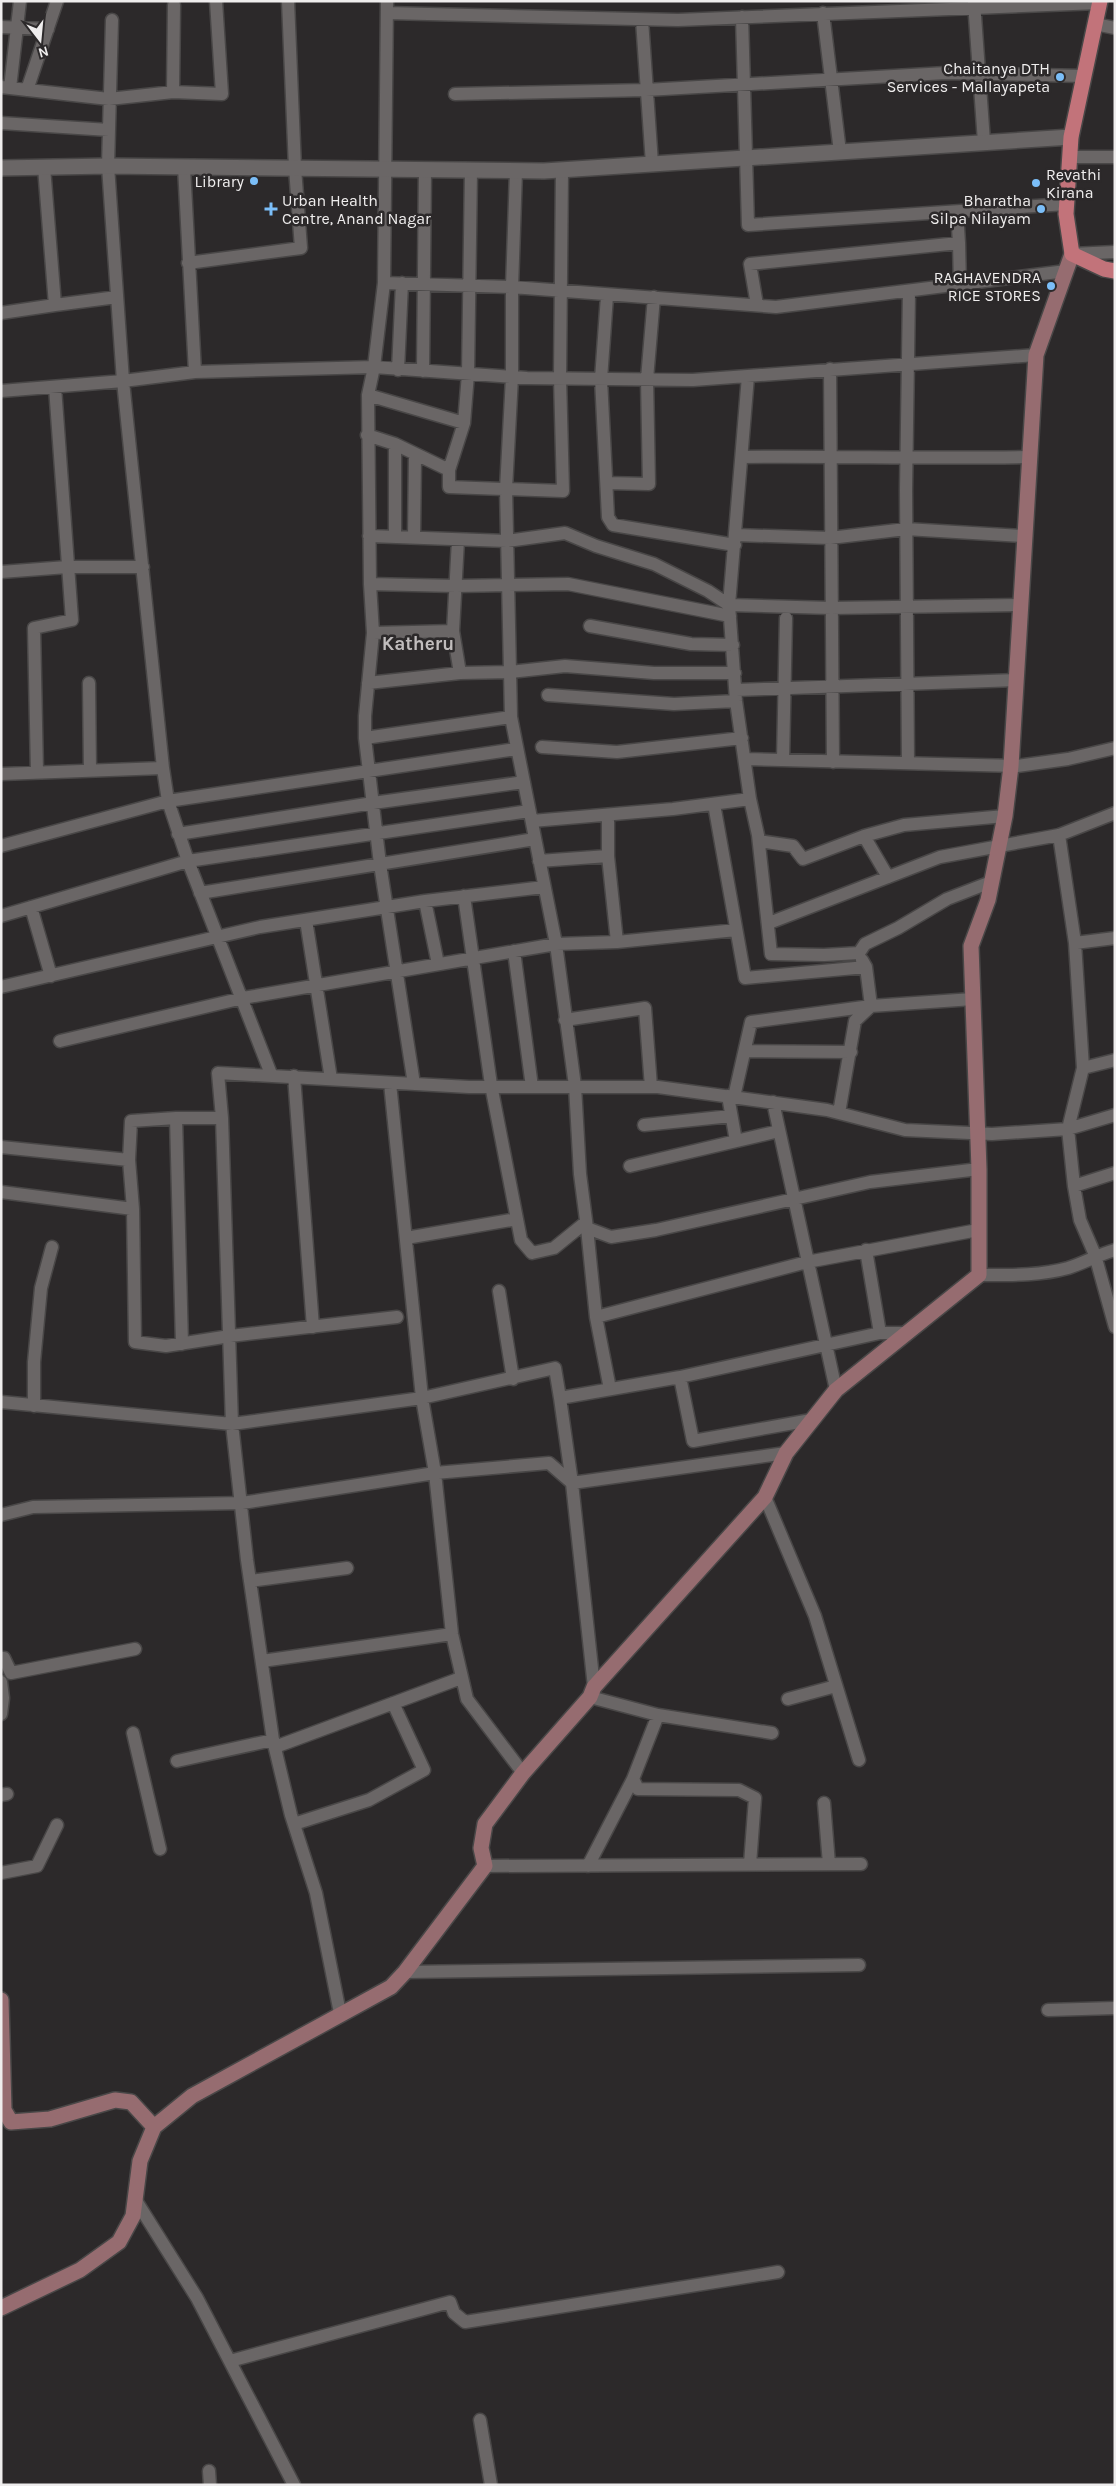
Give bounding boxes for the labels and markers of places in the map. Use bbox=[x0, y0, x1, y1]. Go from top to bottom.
place label: Chaitanya DTH Services - Mallayapeta bbox=[887, 59, 1050, 96]
marker: Chaitanya DTH Services - Mallayapeta bbox=[1054, 71, 1066, 83]
place label: Revathi Kirana bbox=[1046, 165, 1101, 202]
place label: Library bbox=[194, 172, 245, 191]
marker: Library bbox=[248, 175, 260, 187]
marker: Revathi Kirana bbox=[1030, 177, 1042, 189]
place label: Urban Health Centre, Anand Nagar bbox=[282, 191, 431, 228]
place label: Bharatha Silpa Nilayam bbox=[930, 191, 1031, 228]
marker: Urban Health Centre, Anand Nagar bbox=[264, 202, 278, 216]
marker: Bharatha Silpa Nilayam bbox=[1035, 203, 1047, 215]
place label: RAGHAVENDRA RICE STORES bbox=[934, 268, 1041, 305]
marker: RAGHAVENDRA RICE STORES bbox=[1045, 280, 1057, 292]

